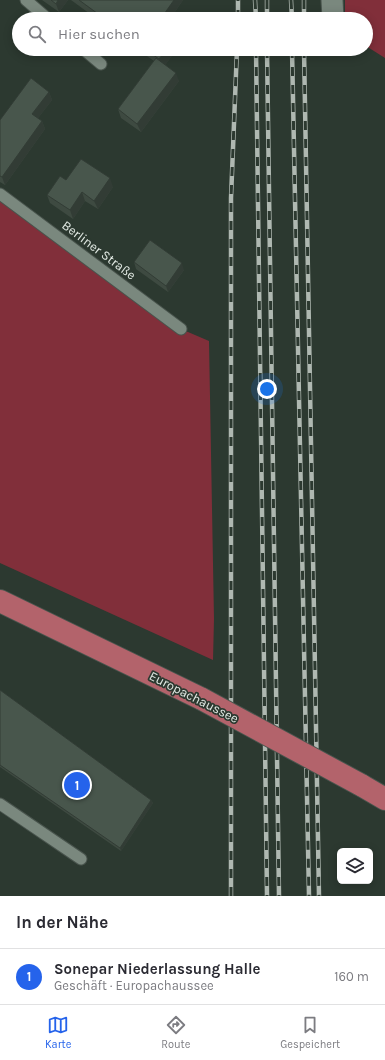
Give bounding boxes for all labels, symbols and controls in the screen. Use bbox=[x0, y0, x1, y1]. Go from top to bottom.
search box bbox=[12, 12, 373, 56]
icon: search bbox=[26, 23, 48, 45]
text: Hier suchen bbox=[58, 25, 140, 43]
street label: Berliner Straße bbox=[59, 217, 139, 283]
your location bbox=[257, 379, 277, 399]
street label: Europachaussee bbox=[147, 668, 241, 726]
pin: 1 bbox=[64, 770, 90, 800]
map controls bbox=[337, 848, 373, 884]
button: layers bbox=[337, 848, 373, 884]
text: In der Nähe bbox=[16, 912, 108, 932]
text: Sonepar Niederlassung Halle bbox=[54, 960, 261, 978]
text: 1 bbox=[27, 969, 31, 984]
text: 160 m bbox=[334, 969, 369, 984]
text: Geschäft · Europachaussee bbox=[54, 978, 214, 993]
tab: Karte bbox=[45, 1014, 71, 1051]
tab: Route bbox=[161, 1014, 190, 1051]
tab: Gespeichert bbox=[280, 1014, 340, 1051]

